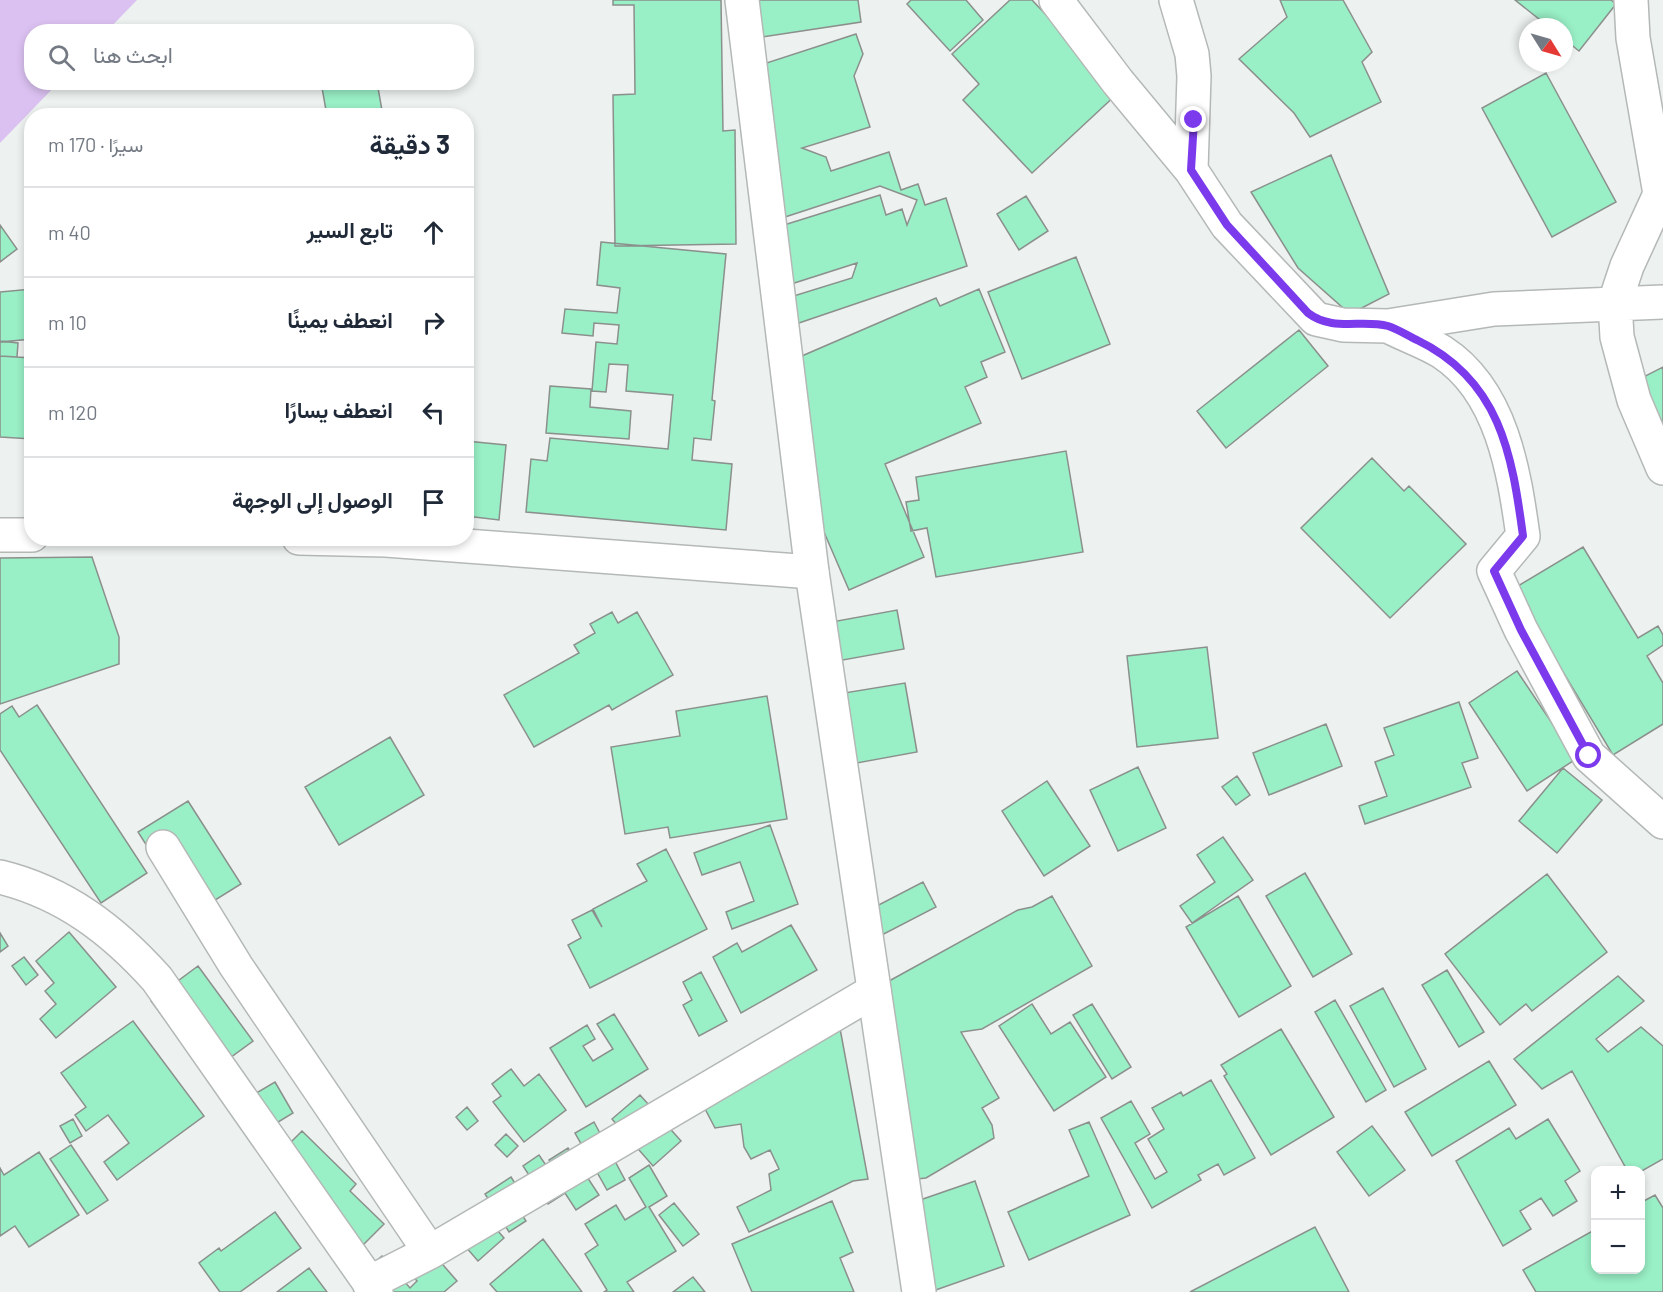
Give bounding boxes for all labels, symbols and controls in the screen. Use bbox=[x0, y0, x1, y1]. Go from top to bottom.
north arrow bbox=[1519, 18, 1573, 72]
search box bbox=[24, 24, 474, 90]
icon: search bbox=[45, 41, 78, 74]
text: ابحث هنا bbox=[93, 41, 173, 67]
route end bbox=[1180, 106, 1206, 132]
text: 3 دقيقة bbox=[369, 128, 450, 159]
text: سيرًا · 170 m bbox=[48, 132, 143, 156]
text: تابع السير bbox=[307, 216, 393, 242]
icon: ahead bbox=[417, 216, 450, 249]
text: 40 m bbox=[48, 220, 91, 244]
text: انعطف يمينًا bbox=[287, 306, 393, 332]
icon: right bbox=[417, 306, 450, 339]
text: 10 m bbox=[48, 310, 87, 334]
text: انعطف يسارًا bbox=[284, 396, 393, 422]
icon: left bbox=[417, 396, 450, 429]
text: 120 m bbox=[48, 400, 98, 424]
text: الوصول إلى الوجهة bbox=[232, 486, 393, 512]
icon: arrive bbox=[417, 486, 450, 519]
route start bbox=[1575, 742, 1601, 768]
map controls bbox=[1591, 1166, 1645, 1274]
button: + bbox=[1591, 1166, 1645, 1220]
button: − bbox=[1591, 1220, 1645, 1274]

